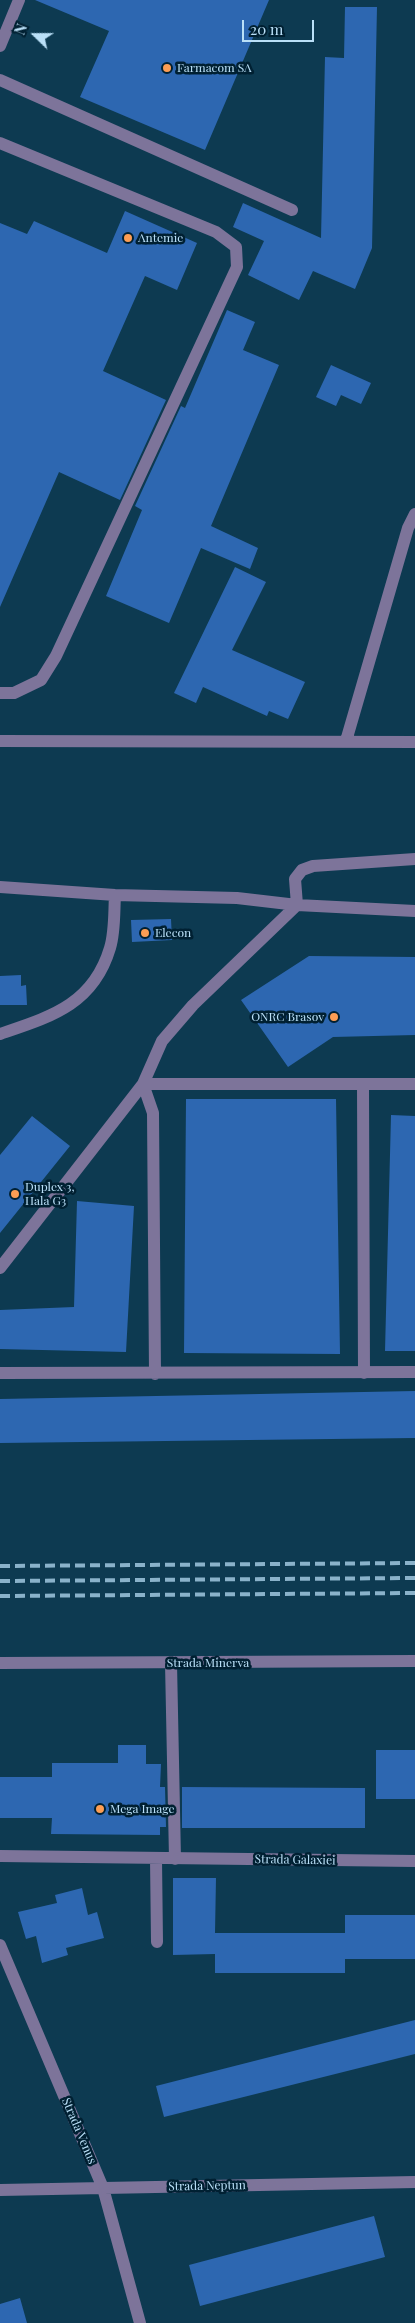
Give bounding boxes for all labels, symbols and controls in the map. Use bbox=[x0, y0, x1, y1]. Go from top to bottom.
north arrow bbox=[10, 10, 60, 60]
scale bar bbox=[245, 10, 318, 42]
text: 20 m bbox=[250, 19, 283, 39]
text: N bbox=[10, 21, 31, 37]
place label: Farmacom SA bbox=[177, 61, 252, 75]
marker: Farmacom SA bbox=[161, 62, 173, 74]
place label: Antemie bbox=[138, 231, 183, 245]
marker: Antemie bbox=[122, 232, 134, 244]
place label: Elecon bbox=[155, 926, 191, 940]
marker: Elecon bbox=[139, 927, 151, 939]
place label: ONRC Brasov bbox=[251, 1010, 324, 1024]
marker: ONRC Brasov bbox=[328, 1011, 340, 1023]
place label: Duplex 3, Hala G3 bbox=[25, 1180, 75, 1208]
marker: Duplex 3, Hala G3 bbox=[9, 1188, 21, 1200]
street label: Strada Minerva bbox=[167, 1656, 249, 1670]
place label: Mega Image bbox=[110, 1802, 174, 1816]
marker: Mega Image bbox=[94, 1803, 106, 1815]
street label: Strada Galaxiei bbox=[254, 1852, 336, 1868]
street label: Strada Venus bbox=[59, 2096, 99, 2166]
street label: Strada Neptun bbox=[168, 2178, 246, 2194]

